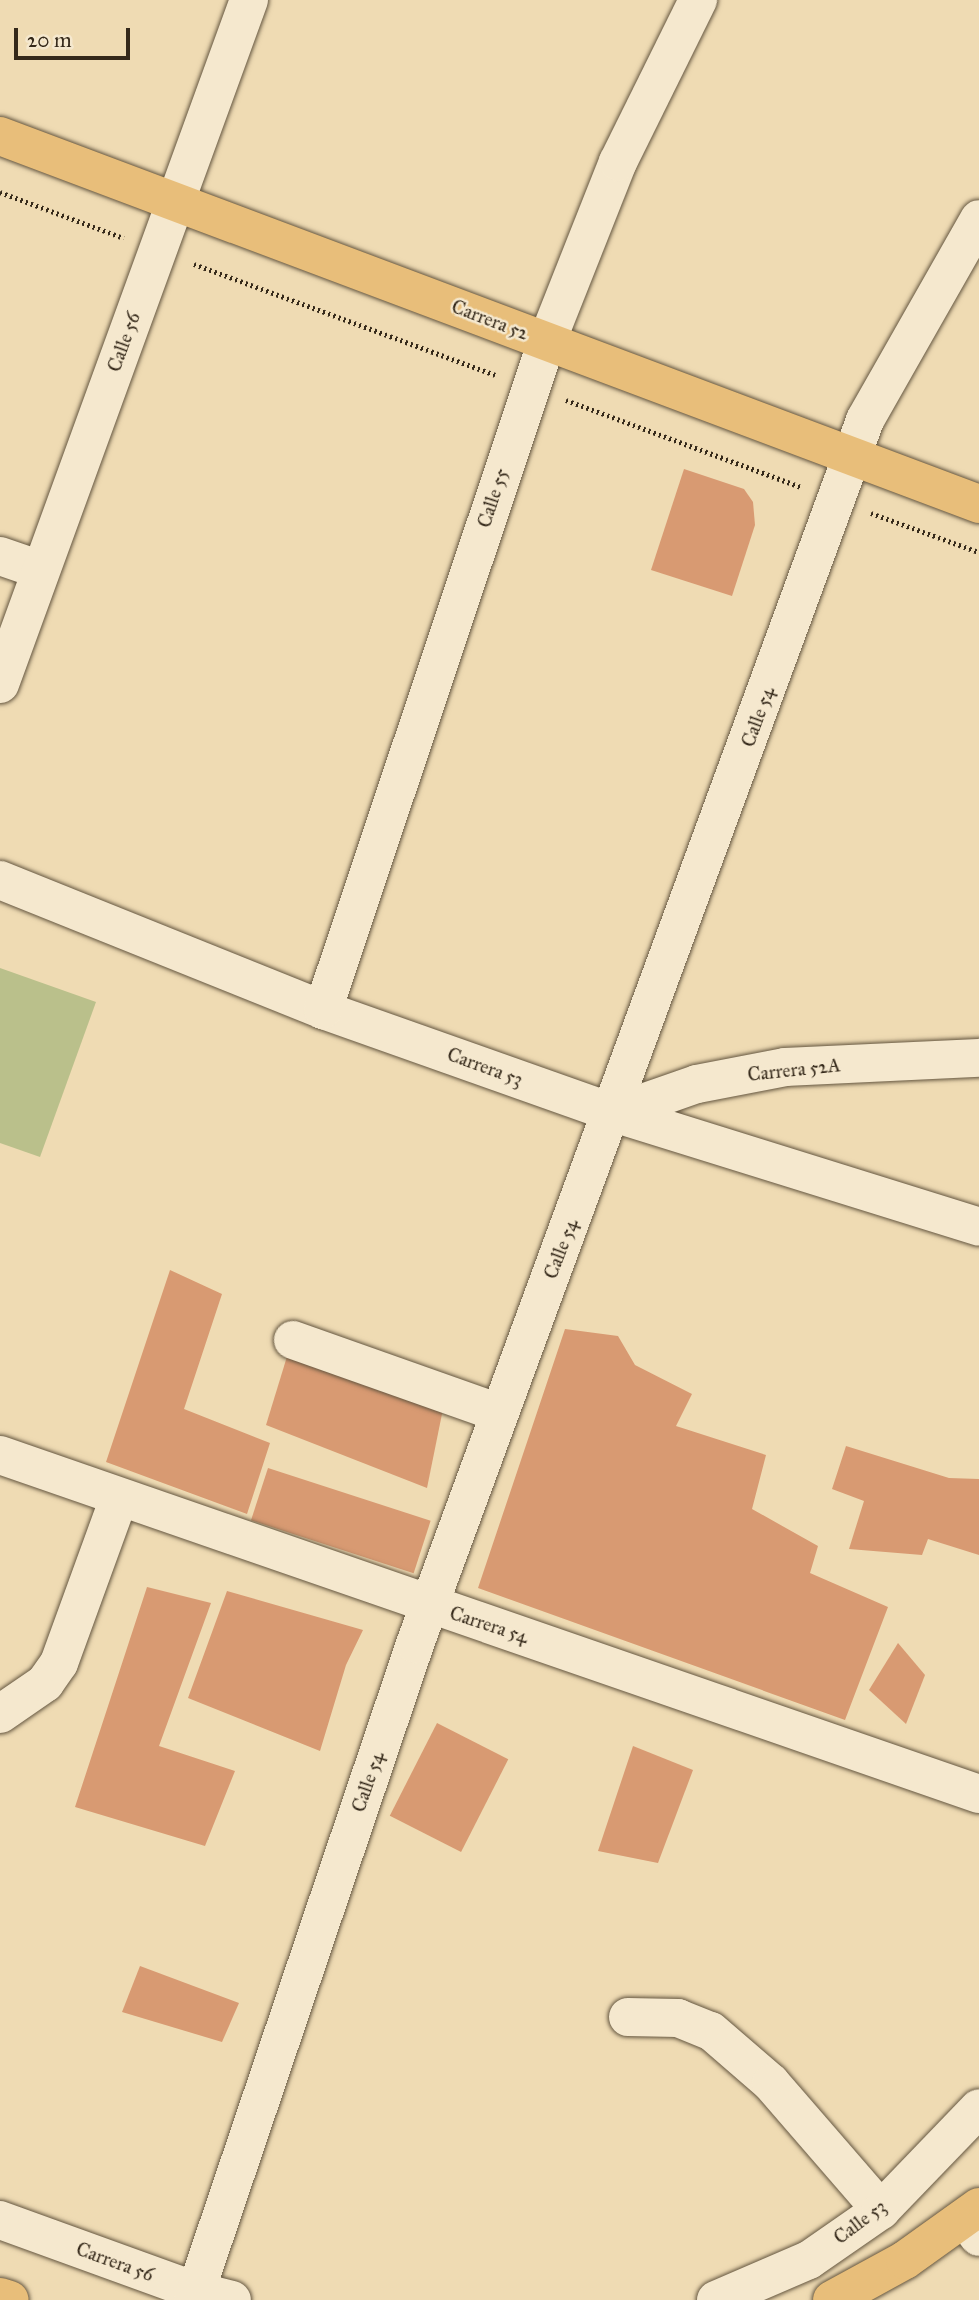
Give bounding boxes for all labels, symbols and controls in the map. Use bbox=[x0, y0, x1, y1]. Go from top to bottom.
scale bar bbox=[18, 14, 133, 58]
text: 20 m bbox=[27, 27, 72, 53]
street label: Carrera 52 bbox=[448, 295, 532, 345]
street label: Calle 56 bbox=[103, 309, 145, 375]
street label: Calle 55 bbox=[473, 466, 513, 530]
street label: Calle 54 bbox=[737, 684, 779, 750]
street label: Carrera 53 bbox=[444, 1043, 526, 1091]
street label: Carrera 52A bbox=[746, 1054, 842, 1086]
street label: Calle 54 bbox=[539, 1216, 583, 1282]
street label: Carrera 54 bbox=[447, 1602, 531, 1648]
street label: Calle 54 bbox=[347, 1749, 389, 1815]
street label: Calle 53 bbox=[829, 2195, 891, 2249]
street label: Carrera 56 bbox=[73, 2237, 157, 2287]

